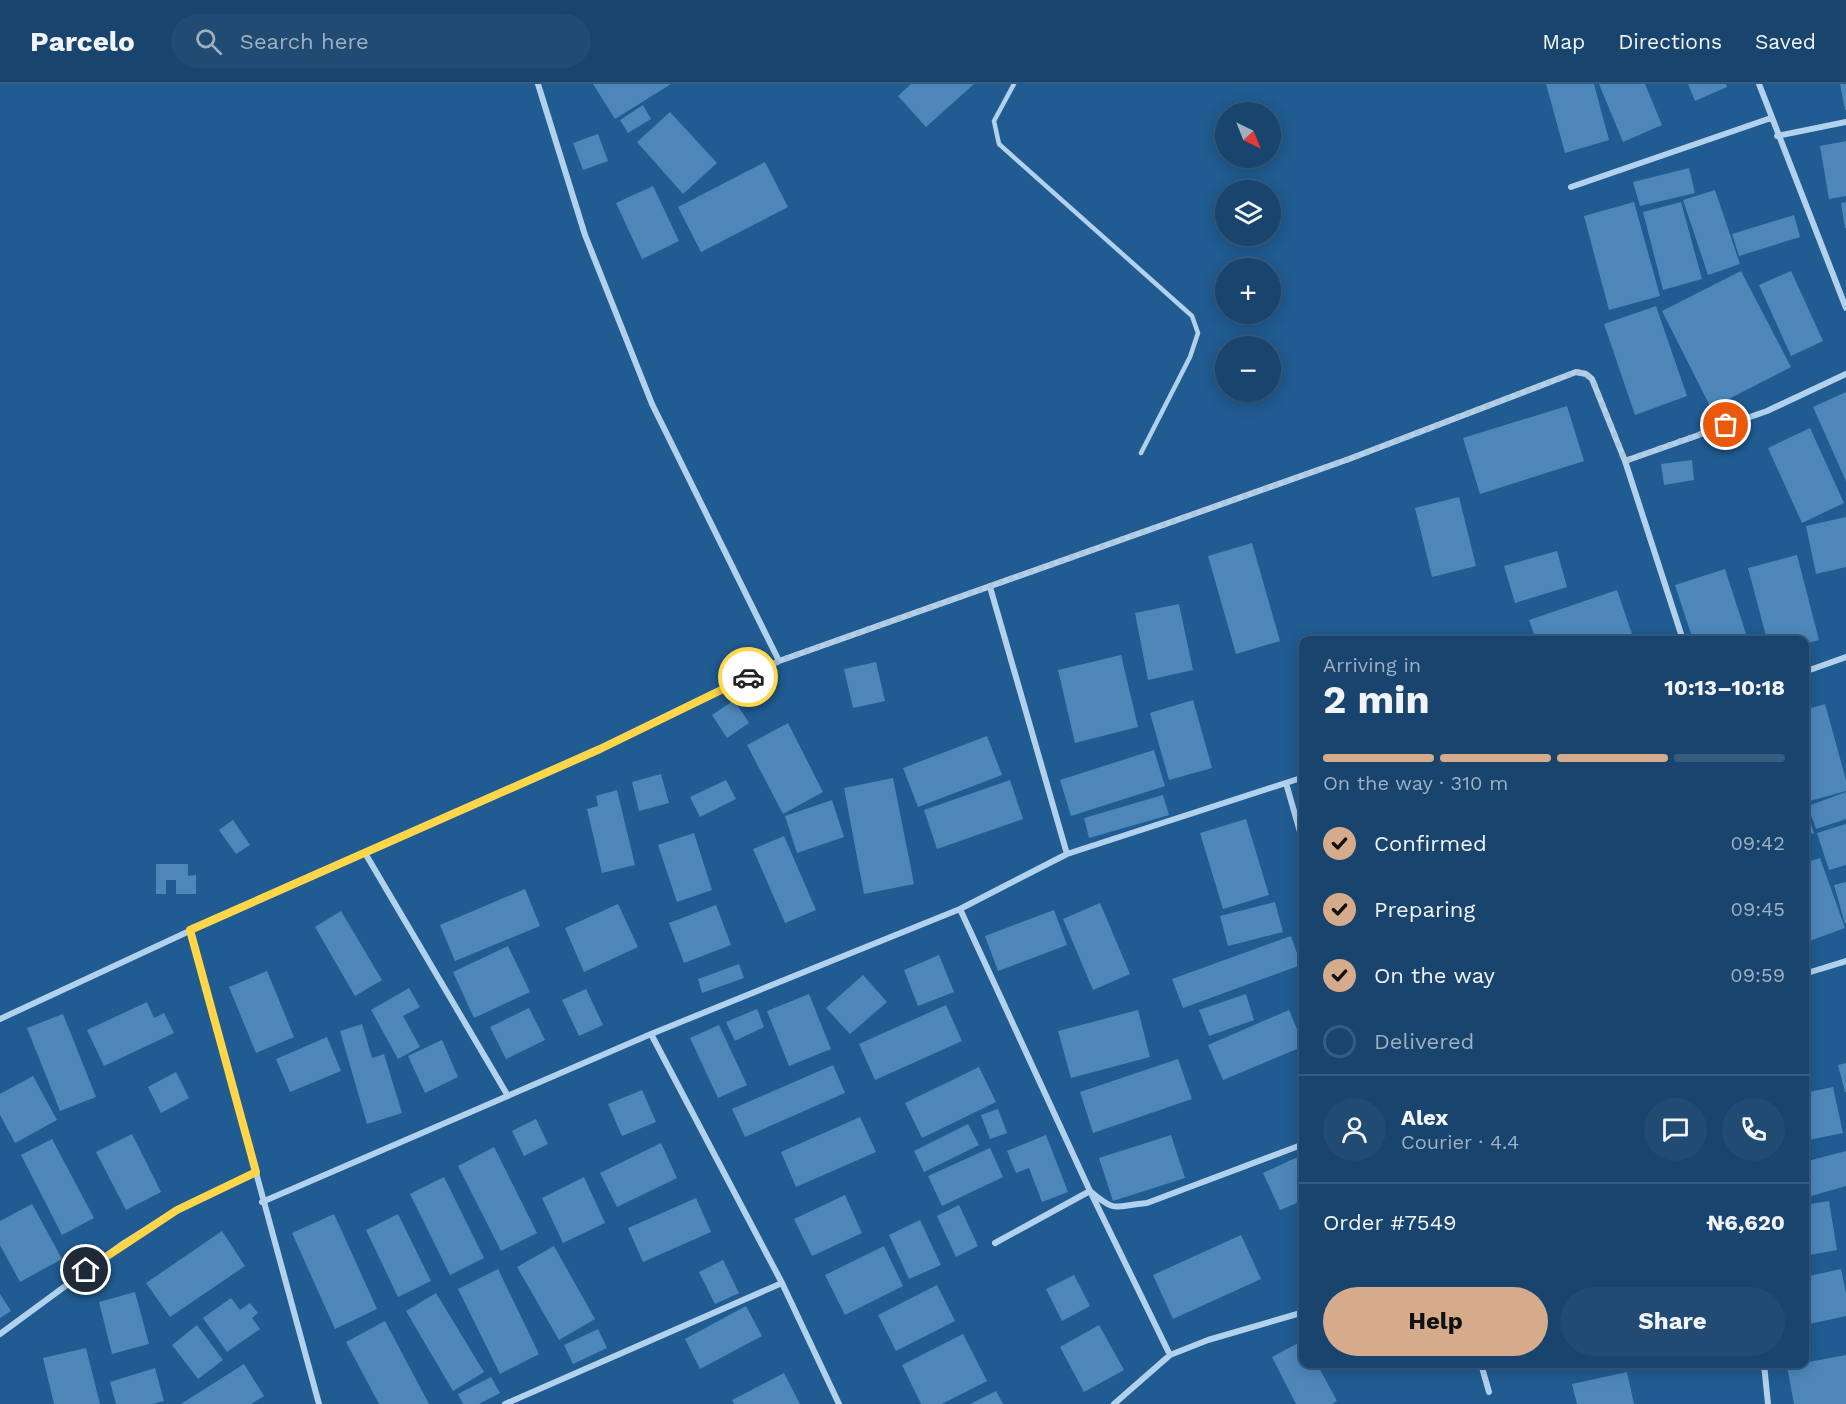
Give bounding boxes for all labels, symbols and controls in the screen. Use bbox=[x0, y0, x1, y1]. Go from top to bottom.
search box bbox=[171, 14, 591, 68]
text: Parcelo bbox=[30, 25, 135, 58]
icon: search bbox=[192, 25, 225, 58]
text: Search here bbox=[240, 29, 369, 54]
text: Map bbox=[1542, 29, 1585, 54]
text: Directions bbox=[1618, 29, 1722, 54]
text: Saved bbox=[1755, 29, 1816, 54]
north arrow bbox=[1215, 102, 1281, 168]
map controls bbox=[1215, 102, 1281, 402]
button: layers bbox=[1215, 180, 1281, 246]
button: + bbox=[1215, 258, 1281, 324]
button: − bbox=[1215, 336, 1281, 402]
pin bbox=[1700, 399, 1751, 450]
icon: bag bbox=[1709, 408, 1742, 441]
courier bbox=[718, 647, 778, 707]
text: Arriving in bbox=[1323, 653, 1421, 677]
icon: car bbox=[732, 661, 765, 694]
text: 10:13–10:18 bbox=[1664, 675, 1785, 700]
text: 2 min bbox=[1323, 677, 1430, 722]
text: On the way · 310 m bbox=[1323, 771, 1508, 795]
icon: check bbox=[1323, 827, 1356, 860]
text: Confirmed bbox=[1374, 831, 1487, 856]
text: 09:42 bbox=[1730, 831, 1785, 855]
icon: check bbox=[1323, 893, 1356, 926]
text: Preparing bbox=[1374, 897, 1475, 922]
text: 09:45 bbox=[1730, 897, 1785, 921]
icon: check bbox=[1323, 959, 1356, 992]
text: On the way bbox=[1374, 963, 1495, 988]
text: 09:59 bbox=[1730, 963, 1785, 987]
text: Delivered bbox=[1374, 1029, 1474, 1054]
button: person bbox=[1323, 1098, 1386, 1161]
button: chat bbox=[1644, 1098, 1707, 1161]
button: phone bbox=[1722, 1098, 1785, 1161]
text: Alex bbox=[1401, 1105, 1448, 1130]
text: Courier · 4.4 bbox=[1401, 1130, 1519, 1154]
text: Order #7549 bbox=[1323, 1210, 1457, 1235]
text: ₦6,620 bbox=[1706, 1210, 1785, 1235]
pin bbox=[60, 1244, 111, 1295]
icon: home bbox=[69, 1253, 102, 1286]
button: Help bbox=[1323, 1287, 1548, 1356]
button: Share bbox=[1560, 1287, 1785, 1356]

